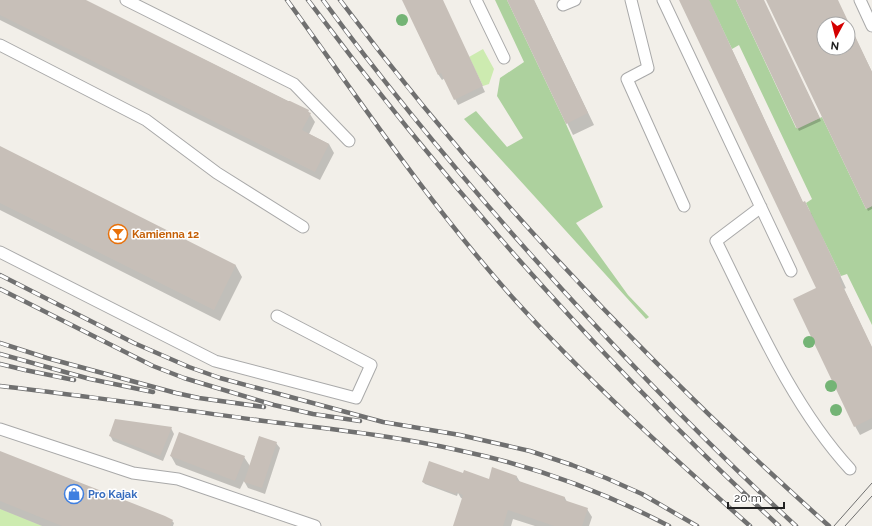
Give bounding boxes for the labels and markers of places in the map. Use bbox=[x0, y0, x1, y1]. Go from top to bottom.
bar icon: Kamienna 12 bbox=[107, 223, 129, 245]
place label: Kamienna 12 bbox=[132, 228, 199, 241]
shop icon: Pro Kajak bbox=[63, 483, 85, 505]
place label: Pro Kajak bbox=[88, 488, 138, 501]

